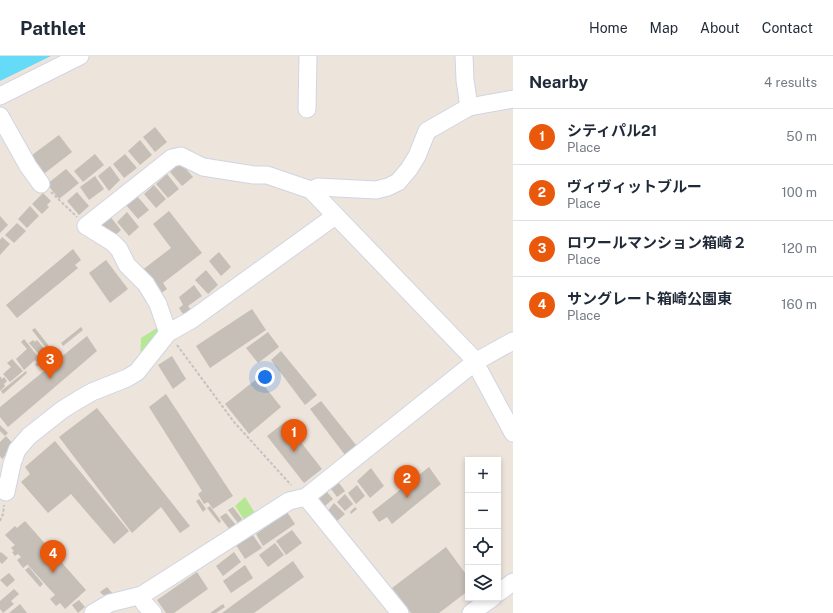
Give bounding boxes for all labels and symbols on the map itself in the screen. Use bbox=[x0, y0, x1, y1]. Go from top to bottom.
pin: 3 bbox=[37, 346, 63, 379]
your location bbox=[255, 367, 275, 387]
pin: 1 bbox=[281, 419, 307, 452]
pin: 2 bbox=[394, 465, 420, 498]
pin: 4 bbox=[40, 540, 66, 573]

